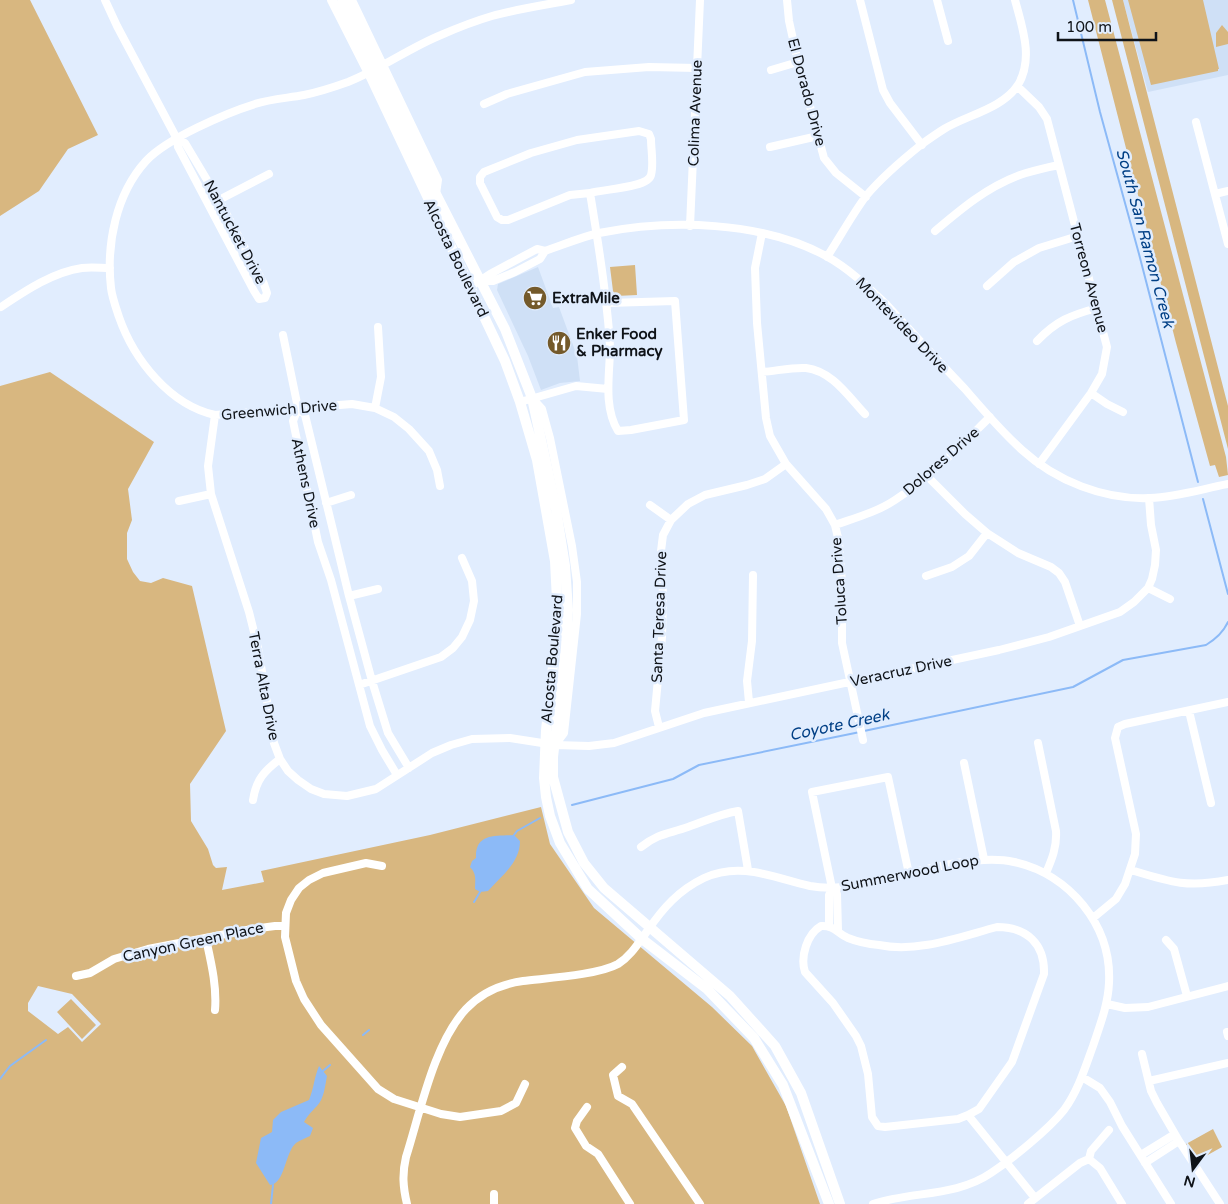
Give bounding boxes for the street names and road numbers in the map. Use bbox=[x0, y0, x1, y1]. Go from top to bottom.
street label: El Dorado Drive bbox=[784, 36, 830, 148]
street label: Colima Avenue bbox=[684, 59, 706, 167]
street label: Nantucket Drive bbox=[200, 177, 270, 287]
street label: Alcosta Boulevard bbox=[420, 196, 492, 320]
street label: Torreon Avenue bbox=[1066, 221, 1112, 335]
street label: Montevideo Drive bbox=[852, 273, 952, 377]
street label: Greenwich Drive bbox=[220, 396, 338, 424]
street label: Dolores Drive bbox=[899, 423, 983, 499]
street label: Athens Drive bbox=[288, 436, 324, 530]
street label: Toluca Drive bbox=[827, 537, 851, 625]
street label: Santa Teresa Drive bbox=[648, 551, 670, 683]
street label: Alcosta Boulevard bbox=[537, 594, 567, 724]
street label: Terra Alta Drive bbox=[245, 630, 283, 742]
street label: Veracruz Drive bbox=[849, 651, 953, 691]
street label: Summerwood Loop bbox=[840, 851, 980, 895]
street label: Canyon Green Place bbox=[121, 918, 265, 966]

